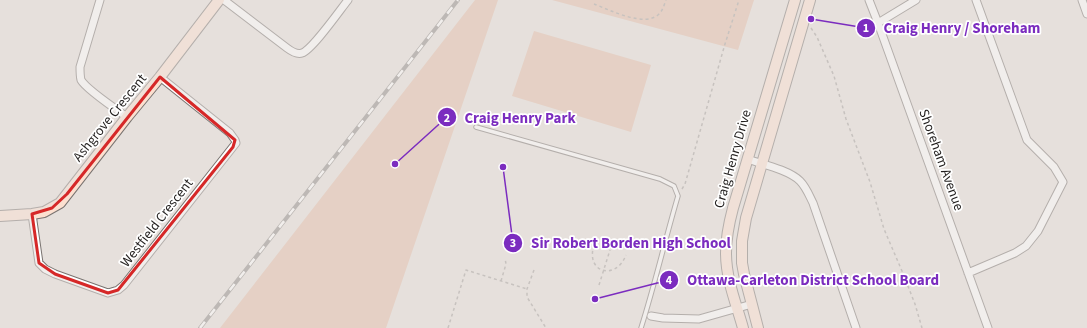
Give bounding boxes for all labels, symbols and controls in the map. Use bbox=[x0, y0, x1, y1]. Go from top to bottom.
callout: Craig Henry / Shoreham bbox=[856, 15, 1049, 42]
text: Craig Henry / Shoreham bbox=[884, 18, 1040, 39]
text: 1 bbox=[863, 20, 869, 37]
street label: Ashgrove Crescent bbox=[68, 70, 152, 166]
callout: Craig Henry Park bbox=[437, 104, 584, 131]
street label: Craig Henry Drive bbox=[709, 107, 757, 211]
street label: Shoreham Avenue bbox=[913, 107, 969, 214]
text: Craig Henry Park bbox=[464, 108, 576, 129]
text: 2 bbox=[444, 110, 450, 127]
street label: Westfield Crescent bbox=[116, 174, 198, 272]
callout: Sir Robert Borden High School bbox=[503, 229, 739, 256]
text: Sir Robert Borden High School bbox=[531, 233, 732, 254]
text: 3 bbox=[510, 235, 516, 252]
callout: Ottawa-Carleton District School Board bbox=[659, 266, 947, 293]
text: Ottawa-Carleton District School Board bbox=[687, 270, 939, 291]
text: 4 bbox=[666, 272, 673, 289]

